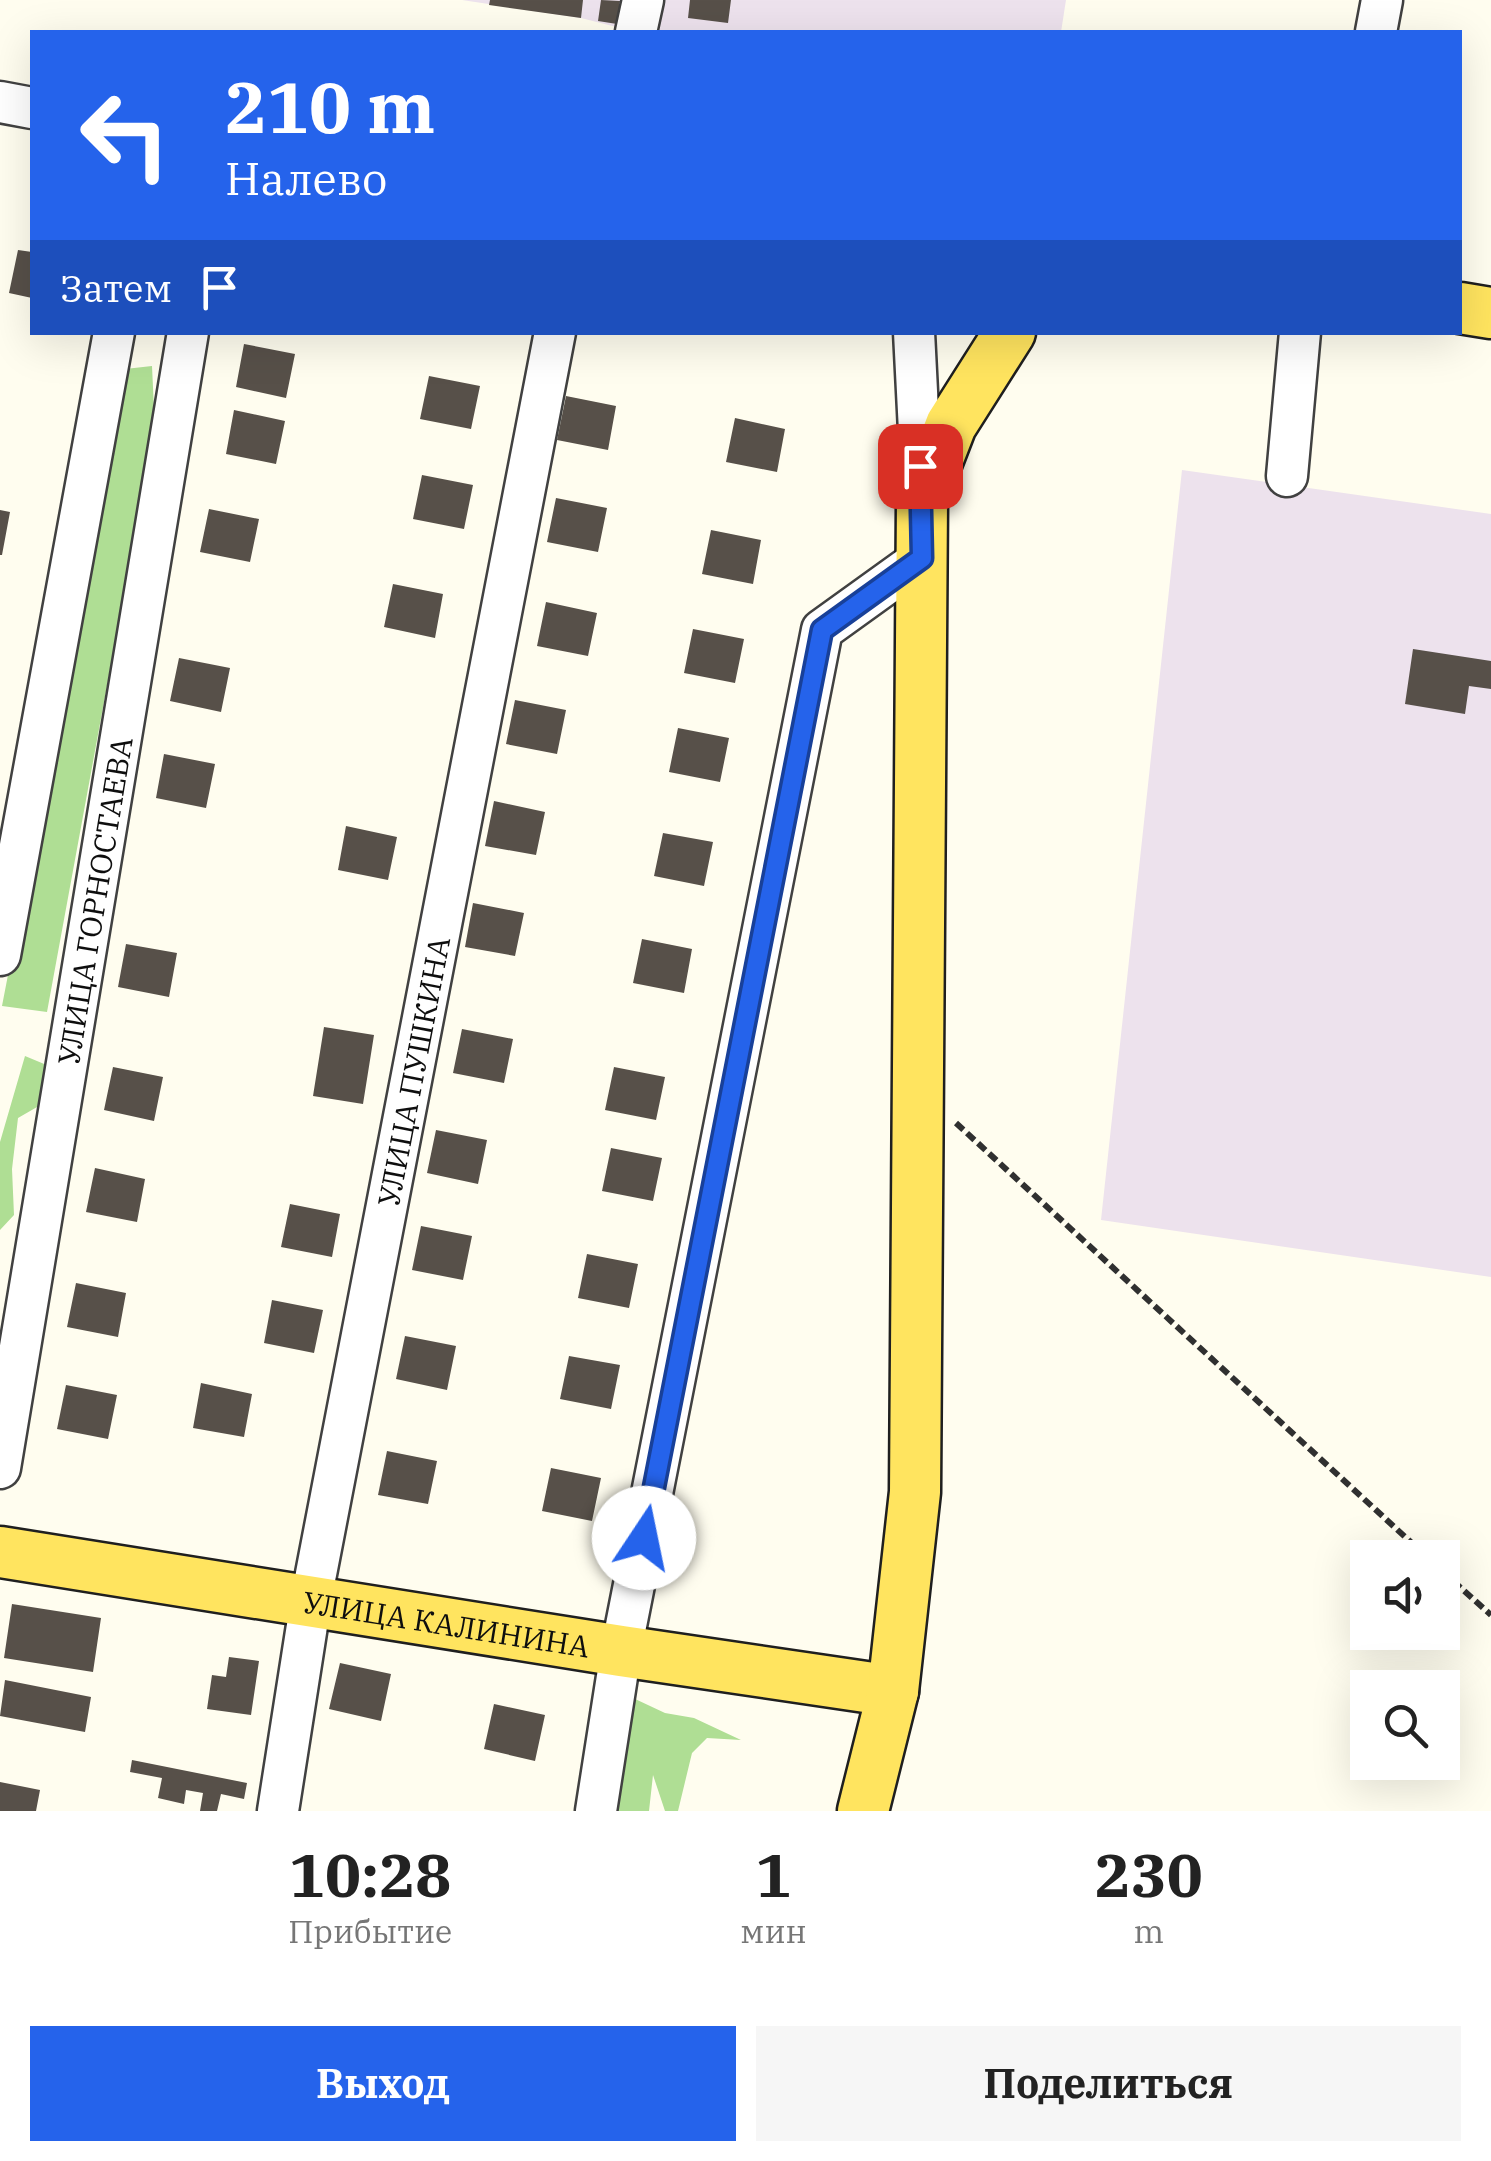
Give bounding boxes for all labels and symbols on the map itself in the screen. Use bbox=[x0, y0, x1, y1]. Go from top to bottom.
pin bbox=[878, 424, 963, 509]
street label: УЛИЦА ГОРНОСТАЕВА bbox=[48, 733, 140, 1068]
street label: УЛИЦА ПУШКИНА bbox=[368, 933, 458, 1210]
position arrow bbox=[592, 1486, 696, 1590]
street label: УЛИЦА КАЛИНИНА bbox=[300, 1581, 593, 1665]

